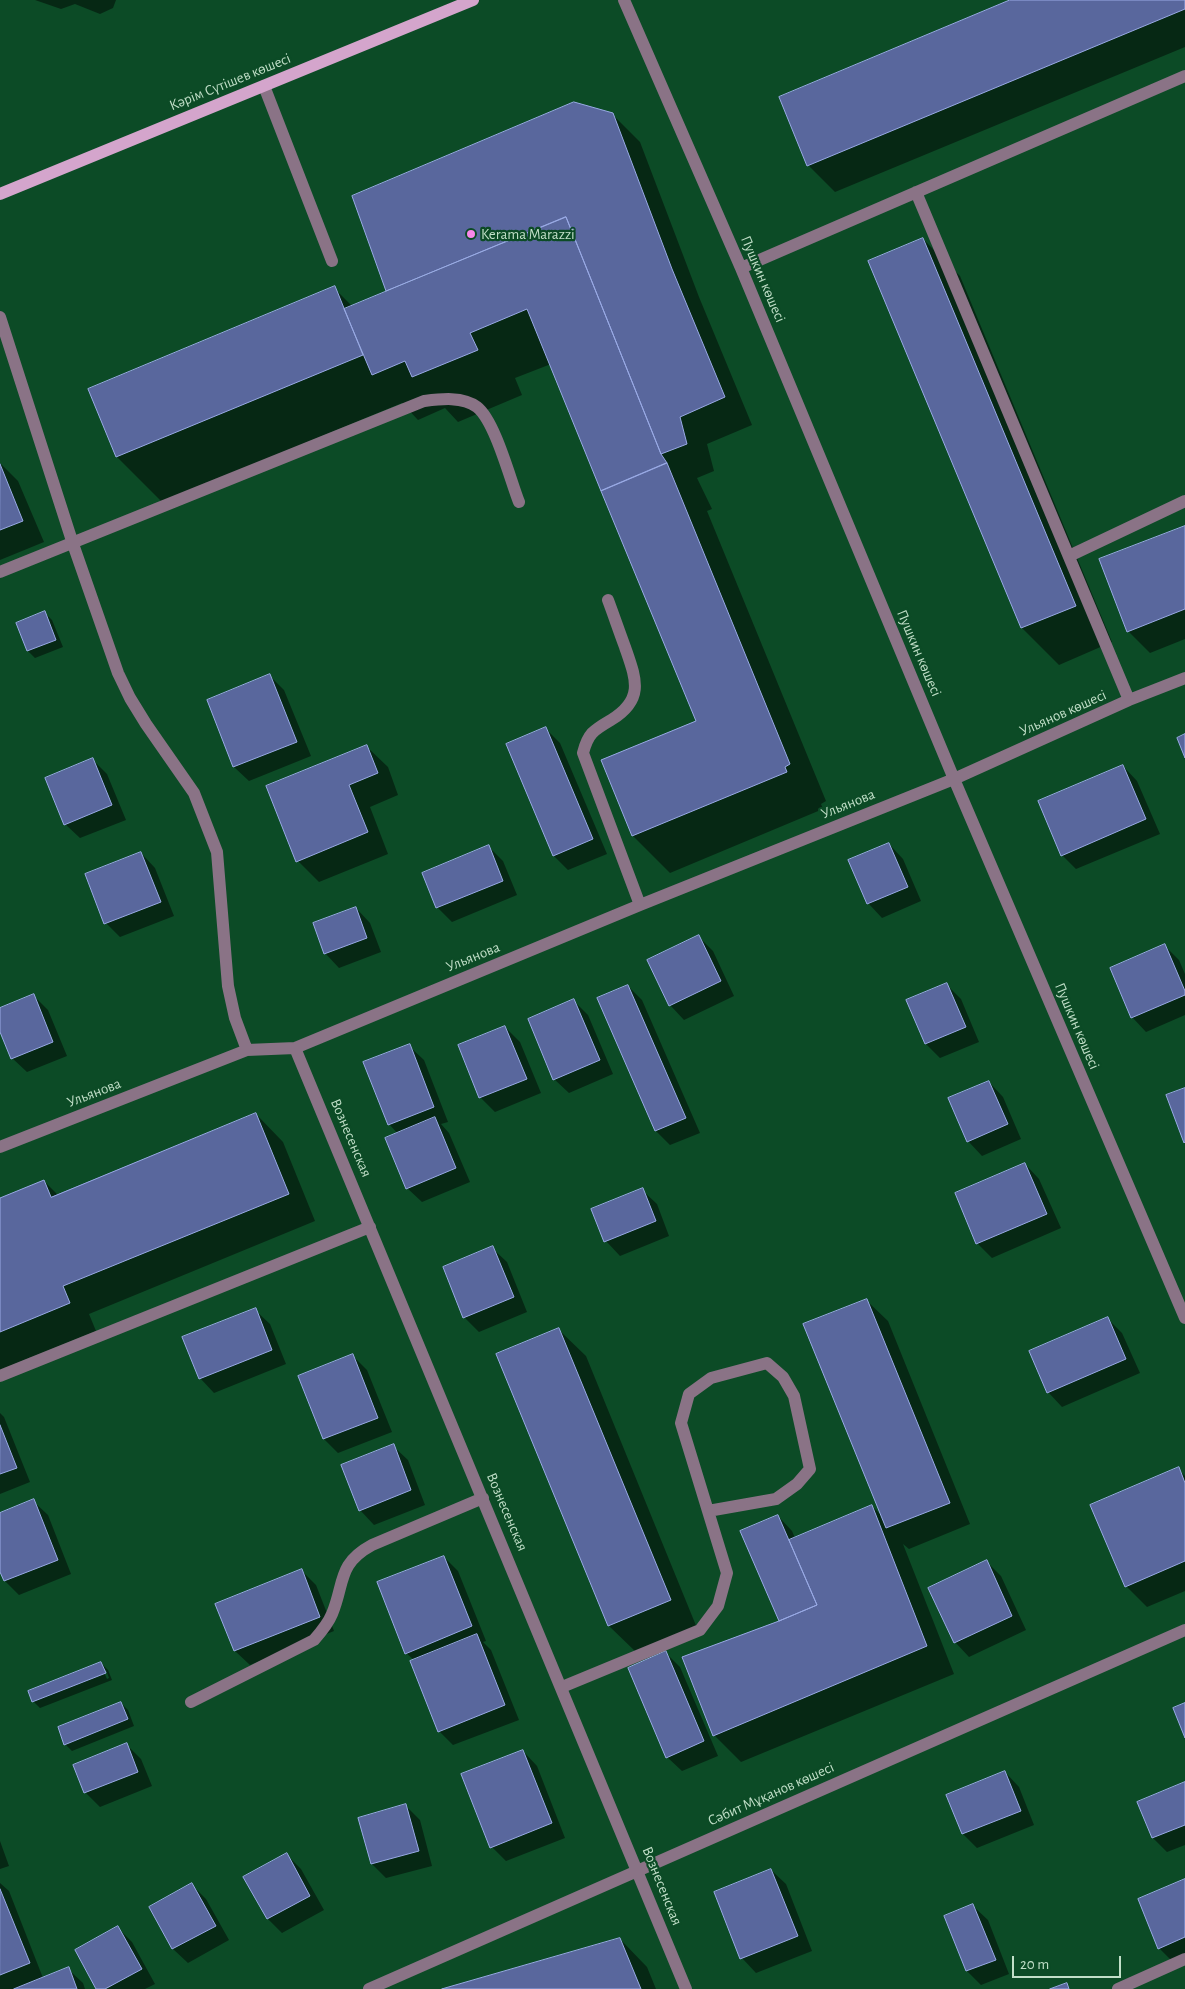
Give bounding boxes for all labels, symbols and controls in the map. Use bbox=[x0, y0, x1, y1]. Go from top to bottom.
street label: Кәрім Сүтішев көшесі bbox=[167, 49, 293, 115]
place label: Kerama Marazzi bbox=[481, 225, 575, 243]
marker: Kerama Marazzi bbox=[465, 228, 477, 240]
street label: Пушкин көшесі bbox=[737, 233, 789, 325]
street label: Пушкин көшесі bbox=[893, 607, 945, 699]
street label: Ульянов көшесі bbox=[1017, 686, 1109, 740]
street label: Ульянова bbox=[818, 785, 878, 823]
street label: Ульянова bbox=[443, 938, 503, 976]
street label: Пушкин көшесі bbox=[1051, 980, 1103, 1072]
street label: Ульянова bbox=[64, 1074, 124, 1112]
street label: Вознесенская bbox=[326, 1096, 376, 1180]
street label: Вознесенская bbox=[482, 1470, 532, 1554]
street label: Сәбит Мұқанов көшесі bbox=[705, 1758, 837, 1830]
street label: Вознесенская bbox=[638, 1844, 686, 1928]
scale bar bbox=[1015, 1946, 1124, 1978]
text: 20 m bbox=[1020, 1957, 1049, 1972]

